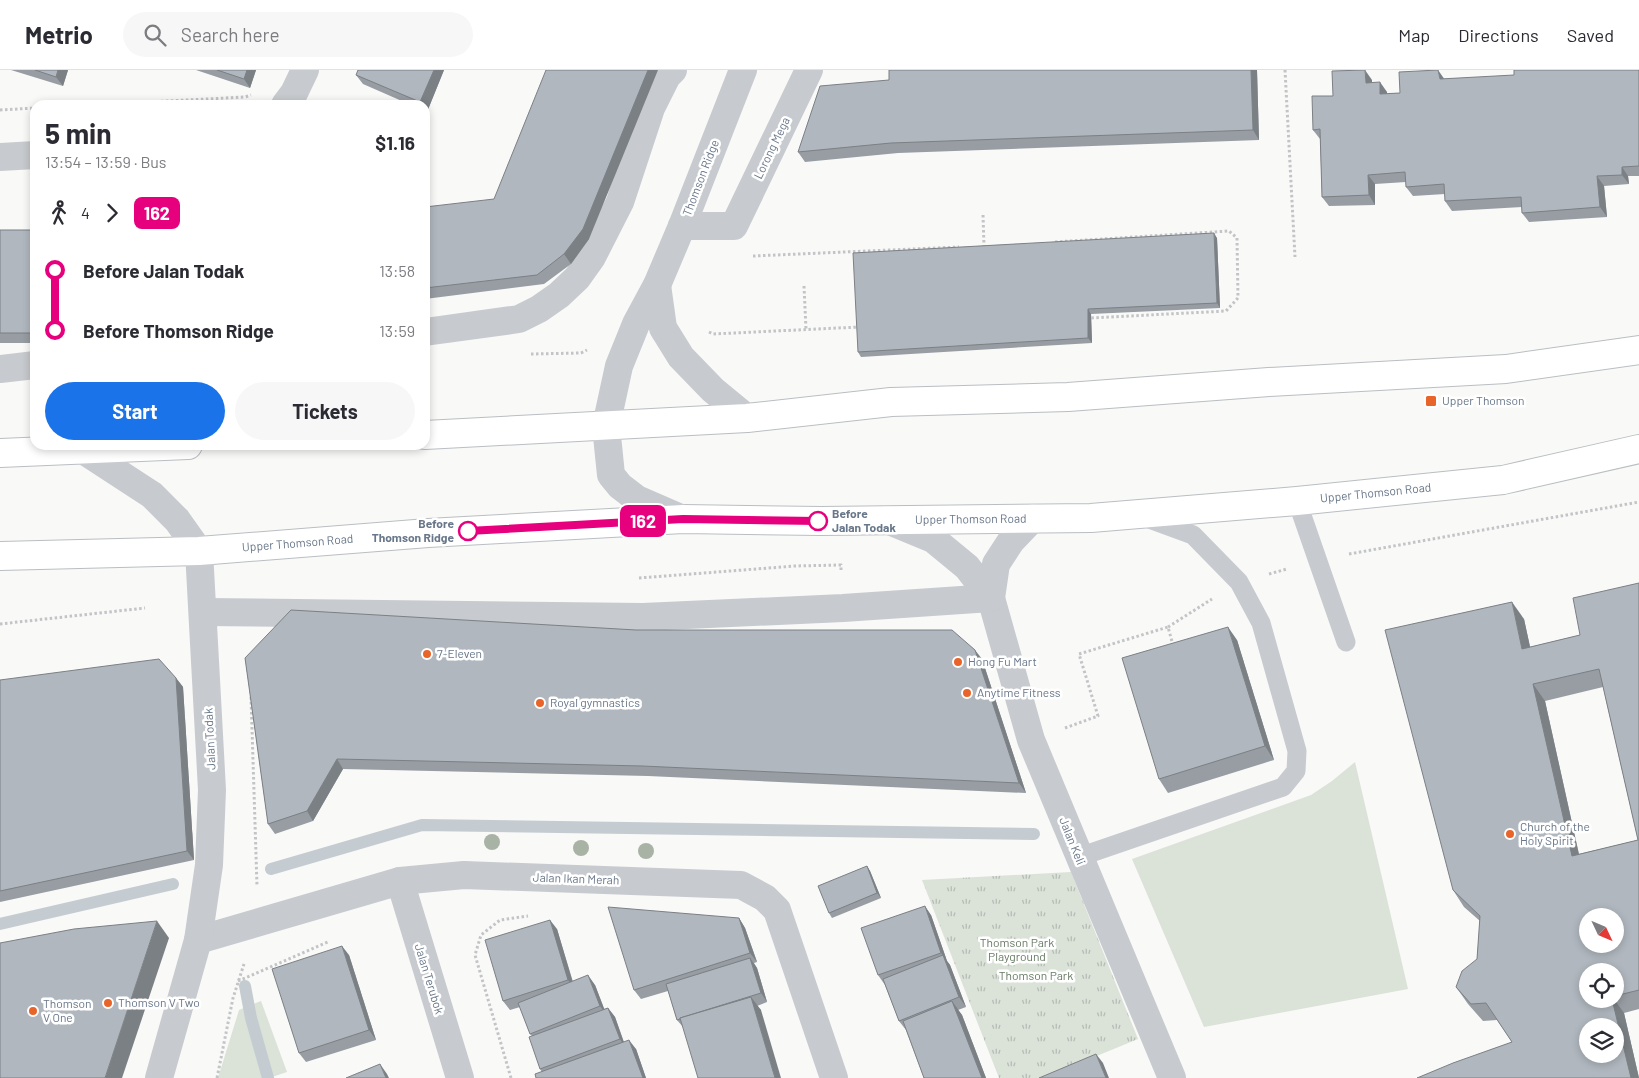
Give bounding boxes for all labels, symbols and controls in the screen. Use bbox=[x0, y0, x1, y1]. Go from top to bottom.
search box bbox=[123, 12, 473, 57]
text: Metrio bbox=[25, 20, 93, 49]
icon: search bbox=[141, 21, 169, 49]
text: Search here bbox=[181, 23, 280, 46]
text: Map bbox=[1398, 24, 1430, 46]
text: Directions bbox=[1458, 24, 1539, 46]
text: Saved bbox=[1567, 24, 1614, 46]
street label: Lorong Mega bbox=[750, 114, 792, 181]
text: 5 min bbox=[45, 116, 112, 150]
text: $1.16 bbox=[375, 131, 415, 154]
street label: Thomson Ridge bbox=[679, 137, 721, 218]
text: 13:54 – 13:59 · Bus bbox=[45, 152, 167, 171]
icon: walk bbox=[45, 199, 73, 227]
icon: forward bbox=[98, 199, 126, 227]
text: 162 bbox=[144, 202, 170, 224]
text: 4 bbox=[81, 203, 90, 222]
text: Before Jalan Todak bbox=[83, 259, 244, 282]
text: 13:58 bbox=[379, 261, 415, 280]
text: Before Thomson Ridge bbox=[83, 319, 274, 342]
text: 13:59 bbox=[379, 321, 415, 340]
button: Start bbox=[45, 382, 225, 440]
button: Tickets bbox=[235, 382, 415, 440]
place label: Upper Thomson bbox=[1442, 393, 1525, 407]
marker: Upper Thomson bbox=[1424, 394, 1438, 408]
street label: Upper Thomson Road bbox=[1319, 479, 1432, 505]
line badge: 162 bbox=[614, 505, 672, 537]
place label: Before Jalan Todak bbox=[832, 506, 896, 534]
text: 162 bbox=[630, 510, 656, 532]
marker: Before Jalan Todak bbox=[808, 511, 828, 531]
street label: Upper Thomson Road bbox=[915, 511, 1027, 526]
place label: Before Thomson Ridge bbox=[372, 516, 454, 544]
marker: Before Thomson Ridge bbox=[458, 521, 478, 541]
street label: Upper Thomson Road bbox=[241, 531, 354, 554]
place label: 7-Eleven bbox=[437, 646, 482, 660]
marker: 7-Eleven bbox=[421, 648, 433, 660]
place label: Hong Fu Mart bbox=[968, 654, 1037, 668]
marker: Hong Fu Mart bbox=[952, 656, 964, 668]
place label: Anytime Fitness bbox=[977, 685, 1061, 699]
marker: Anytime Fitness bbox=[961, 687, 973, 699]
place label: Royal gymnastics bbox=[550, 695, 640, 709]
marker: Royal gymnastics bbox=[534, 697, 546, 709]
street label: Jalan Todak bbox=[200, 708, 218, 770]
street label: Jalan Keli bbox=[1057, 815, 1089, 867]
place label: Church of the Holy Spirit bbox=[1520, 819, 1590, 847]
marker: Church of the Holy Spirit bbox=[1504, 828, 1516, 840]
street label: Jalan Ikan Merah bbox=[532, 869, 620, 887]
north arrow bbox=[1579, 908, 1624, 952]
map controls bbox=[1579, 908, 1624, 1063]
park label: Thomson Park Playground bbox=[980, 935, 1054, 963]
street label: Jalan Terubok bbox=[413, 942, 447, 1016]
button: locate bbox=[1579, 963, 1624, 1008]
park label: Thomson Park bbox=[999, 968, 1073, 982]
place label: Thomson V Two bbox=[118, 995, 200, 1009]
place label: Thomson V One bbox=[43, 996, 91, 1024]
marker: Thomson V Two bbox=[102, 997, 114, 1009]
marker: Thomson V One bbox=[27, 1005, 39, 1017]
button: layers bbox=[1579, 1018, 1624, 1063]

